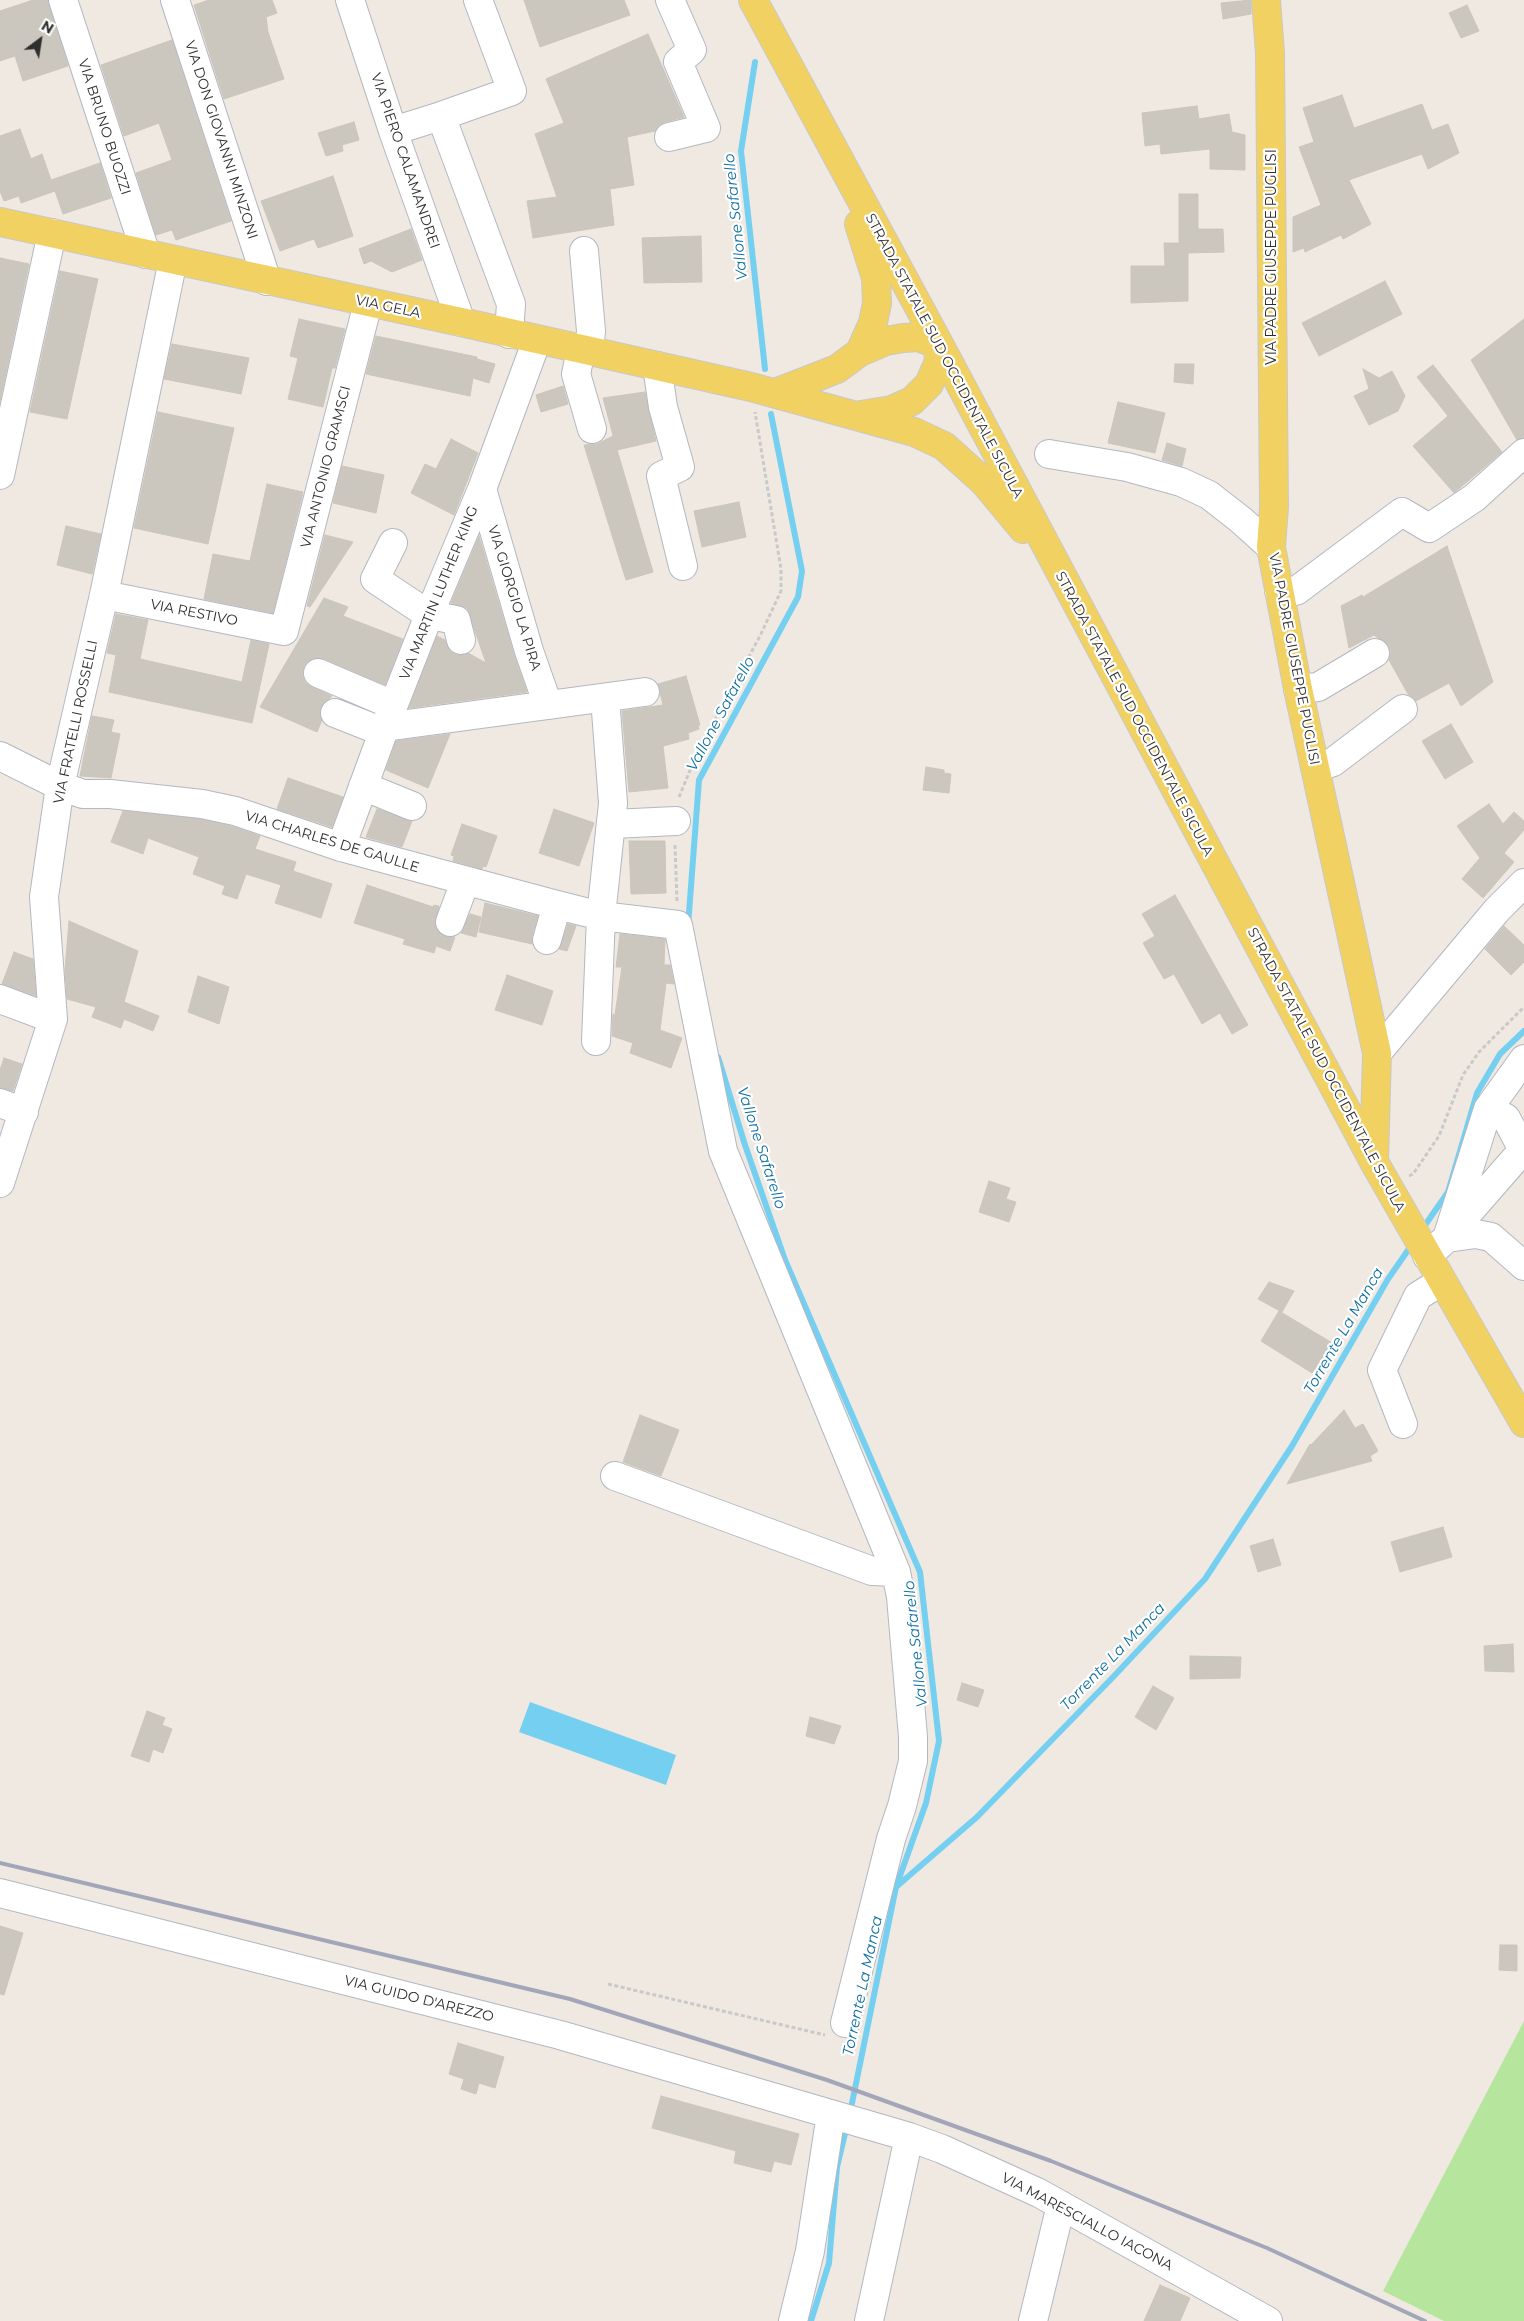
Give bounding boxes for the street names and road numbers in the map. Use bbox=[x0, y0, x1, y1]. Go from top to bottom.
street label: VIA DON GIOVANNI MINZONI bbox=[181, 39, 261, 241]
street label: VIA BRUNO BUOZZI bbox=[74, 57, 134, 197]
street label: VIA PIERO CALAMANDREI bbox=[367, 71, 443, 251]
street label: VIA PADRE GIUSEPPE PUGLISI bbox=[1264, 149, 1280, 365]
street label: STRADA STATALE SUD OCCIDENTALE SICULA bbox=[862, 211, 1026, 501]
street label: VIA GELA bbox=[354, 292, 422, 322]
street label: VIA ANTONIO GRAMSCI bbox=[298, 384, 354, 550]
street label: VIA MARTIN LUTHER KING bbox=[396, 504, 482, 682]
street label: VIA GIORGIO LA PIRA bbox=[484, 523, 544, 673]
street label: VIA PADRE GIUSEPPE PUGLISI bbox=[1265, 551, 1323, 767]
street label: STRADA STATALE SUD OCCIDENTALE SICULA bbox=[1052, 569, 1216, 859]
street label: VIA RESTIVO bbox=[149, 596, 239, 630]
street label: VIA FRATELLI ROSSELLI bbox=[50, 639, 102, 805]
street label: VIA CHARLES DE GAULLE bbox=[243, 808, 421, 876]
street label: STRADA STATALE SUD OCCIDENTALE SICULA bbox=[1244, 925, 1408, 1215]
street label: VIA GUIDO D'AREZZO bbox=[342, 1972, 496, 2026]
street label: VIA MARESCIALLO IACONA bbox=[998, 2170, 1176, 2274]

